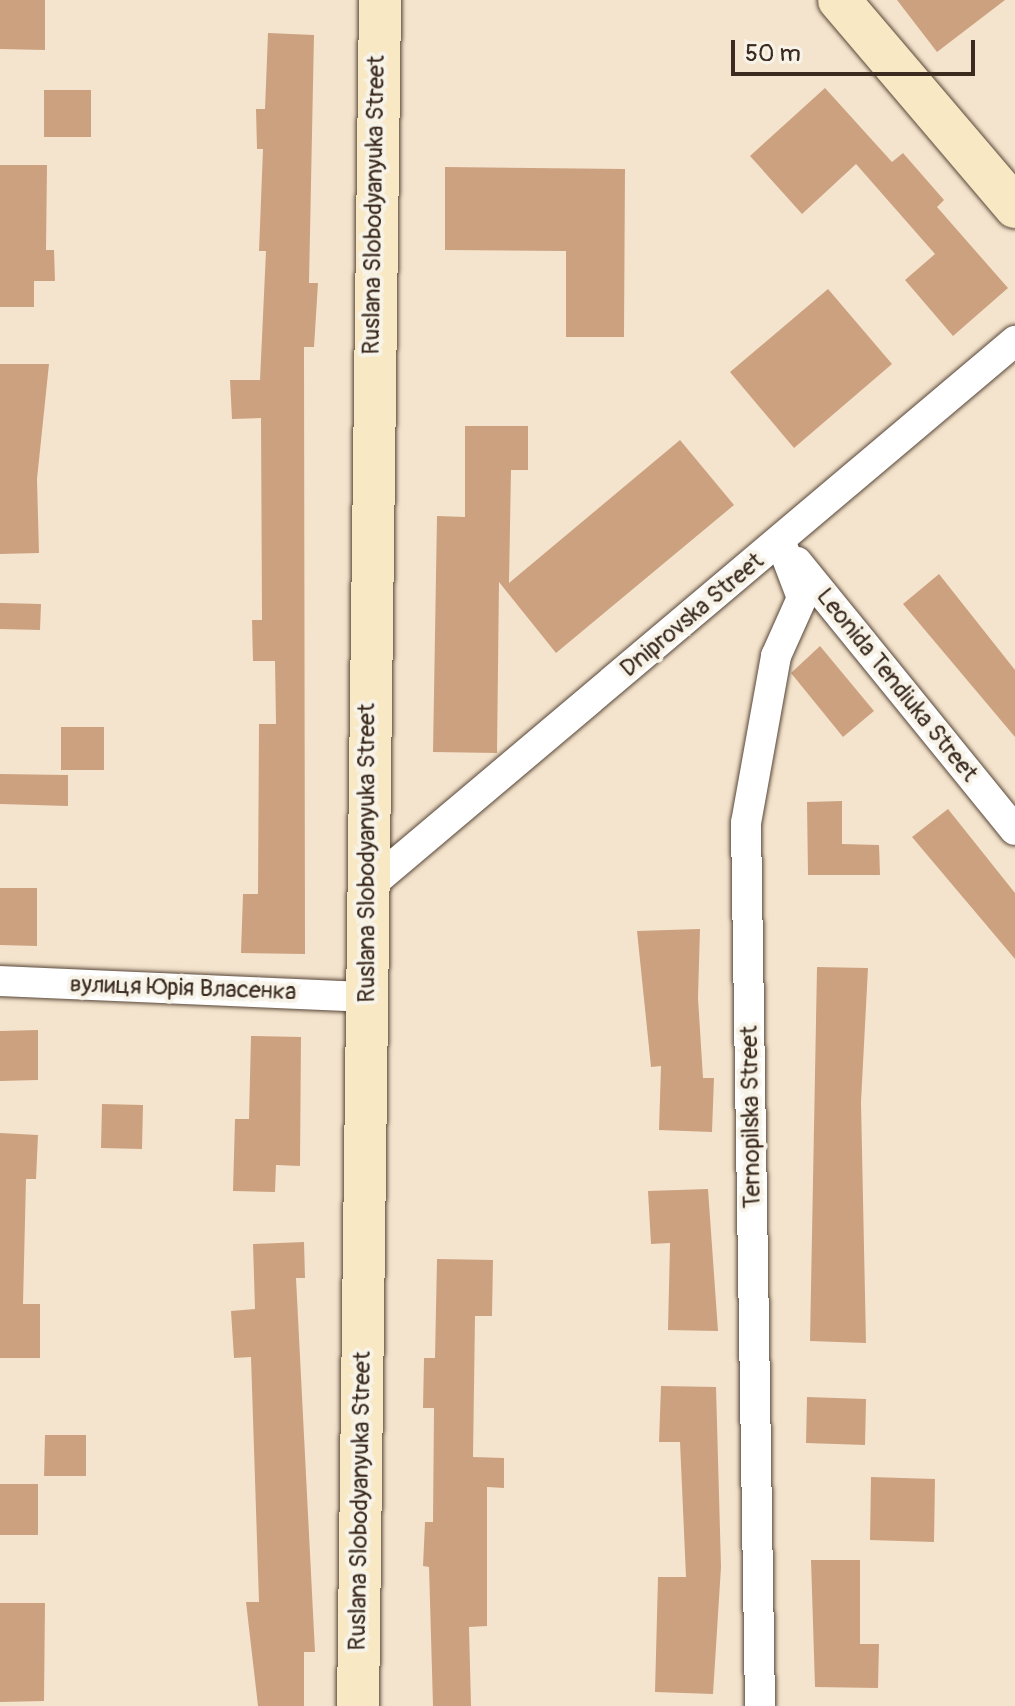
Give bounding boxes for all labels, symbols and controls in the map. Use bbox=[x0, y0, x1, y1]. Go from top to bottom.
scale bar bbox=[735, 24, 979, 74]
text: 50 m bbox=[745, 39, 801, 68]
street label: Ruslana Slobodyanyuka Street bbox=[357, 55, 391, 355]
street label: Dniprovska Street bbox=[614, 547, 770, 683]
street label: Leonida Tendiuka Street bbox=[810, 583, 984, 787]
street label: Ruslana Slobodyanyuka Street bbox=[353, 703, 381, 1003]
street label: вулиця Юрія Власенка bbox=[69, 970, 297, 1006]
street label: Ternopilska Street bbox=[735, 1025, 767, 1209]
street label: Ruslana Slobodyanyuka Street bbox=[343, 1351, 377, 1651]

